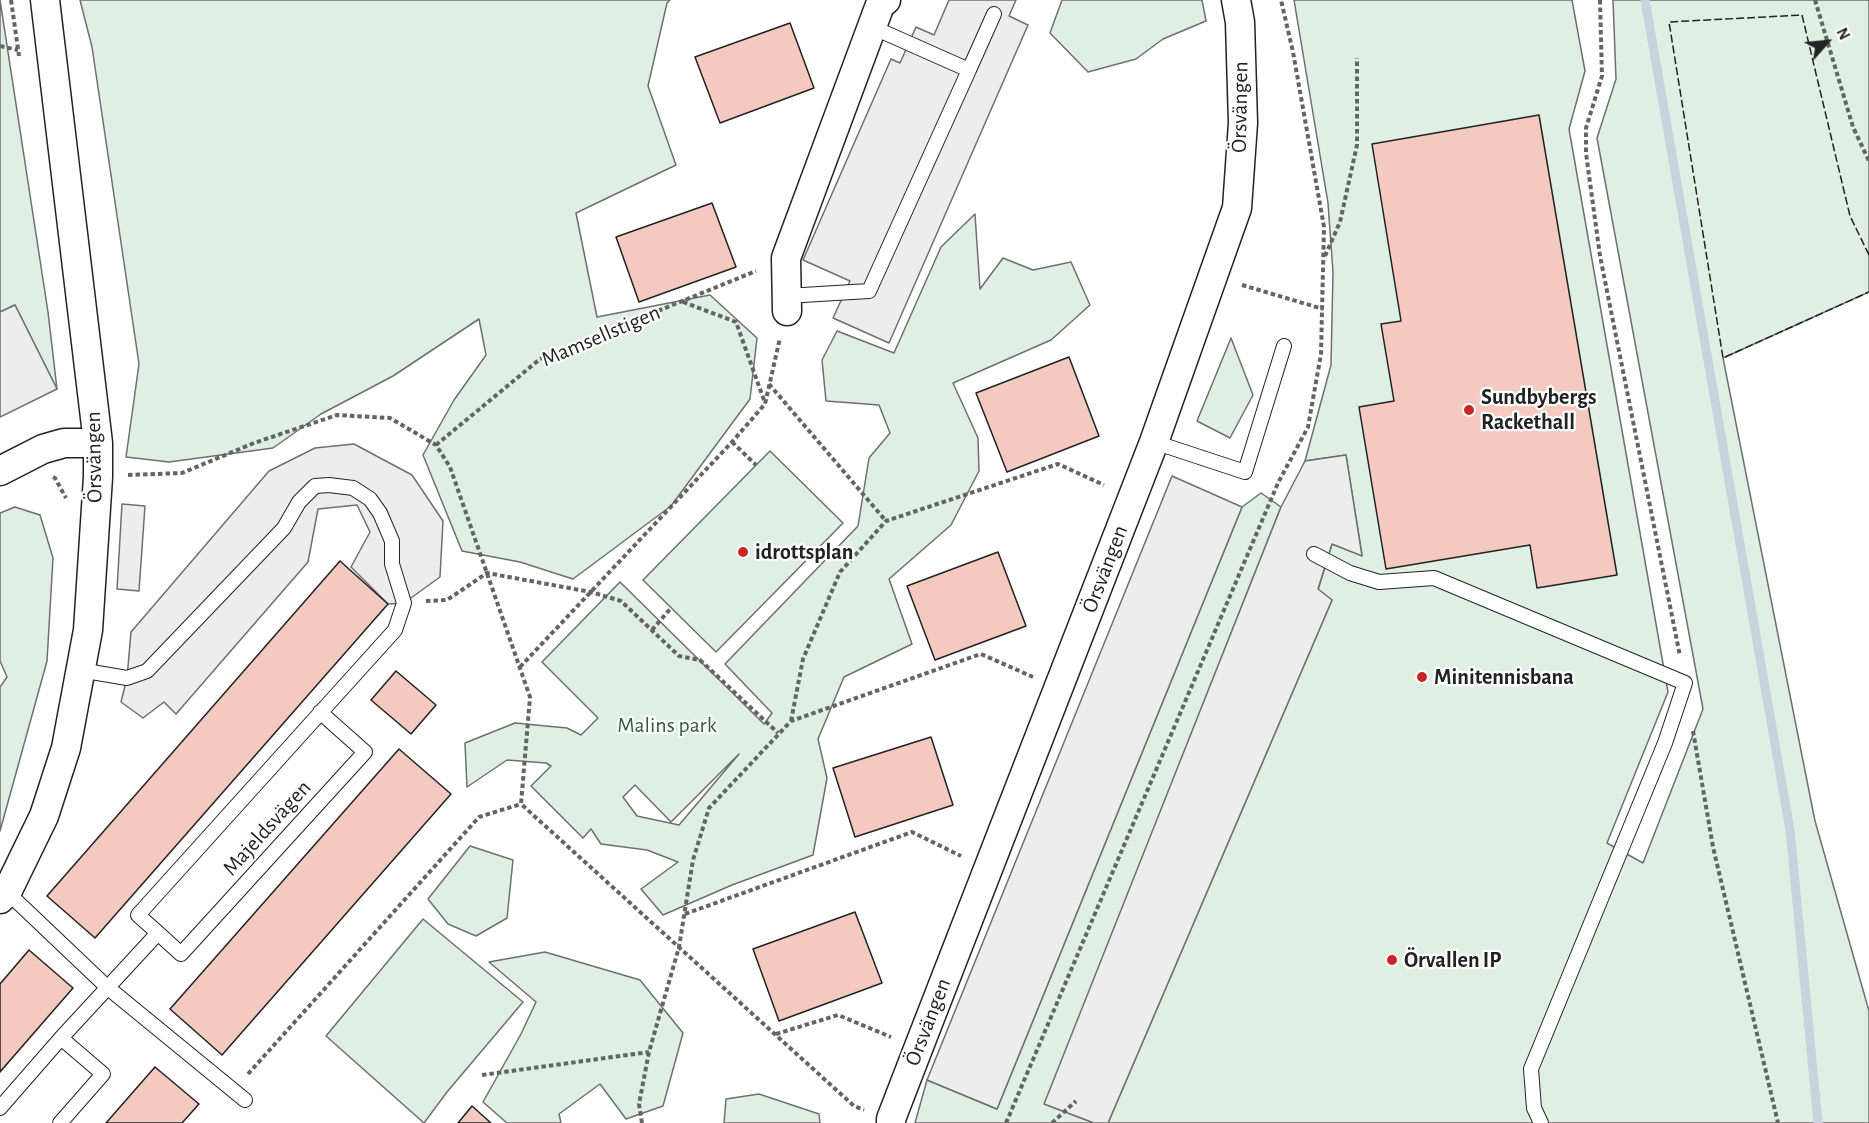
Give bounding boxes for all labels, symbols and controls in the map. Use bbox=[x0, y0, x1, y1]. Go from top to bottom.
north arrow bbox=[1797, 12, 1857, 72]
text: N bbox=[1833, 25, 1853, 42]
street label: Örsvängen bbox=[1226, 61, 1254, 153]
street label: Mamsellstigen bbox=[538, 299, 664, 373]
place label: Sundbybergs Rackethall bbox=[1481, 384, 1596, 436]
marker: Sundbybergs Rackethall bbox=[1462, 403, 1476, 417]
street label: Örsvängen bbox=[80, 411, 108, 503]
street label: Örsvängen bbox=[1076, 521, 1134, 617]
place label: idrottsplan bbox=[755, 539, 853, 565]
marker: idrottsplan bbox=[736, 545, 750, 559]
place label: Minitennisbana bbox=[1434, 664, 1574, 690]
marker: Minitennisbana bbox=[1415, 670, 1429, 684]
park label: Malins park bbox=[617, 712, 717, 738]
street label: Majeldsvägen bbox=[217, 775, 317, 881]
place label: Örvallen IP bbox=[1404, 947, 1502, 973]
marker: Örvallen IP bbox=[1385, 953, 1399, 967]
street label: Örsvängen bbox=[899, 974, 957, 1070]

